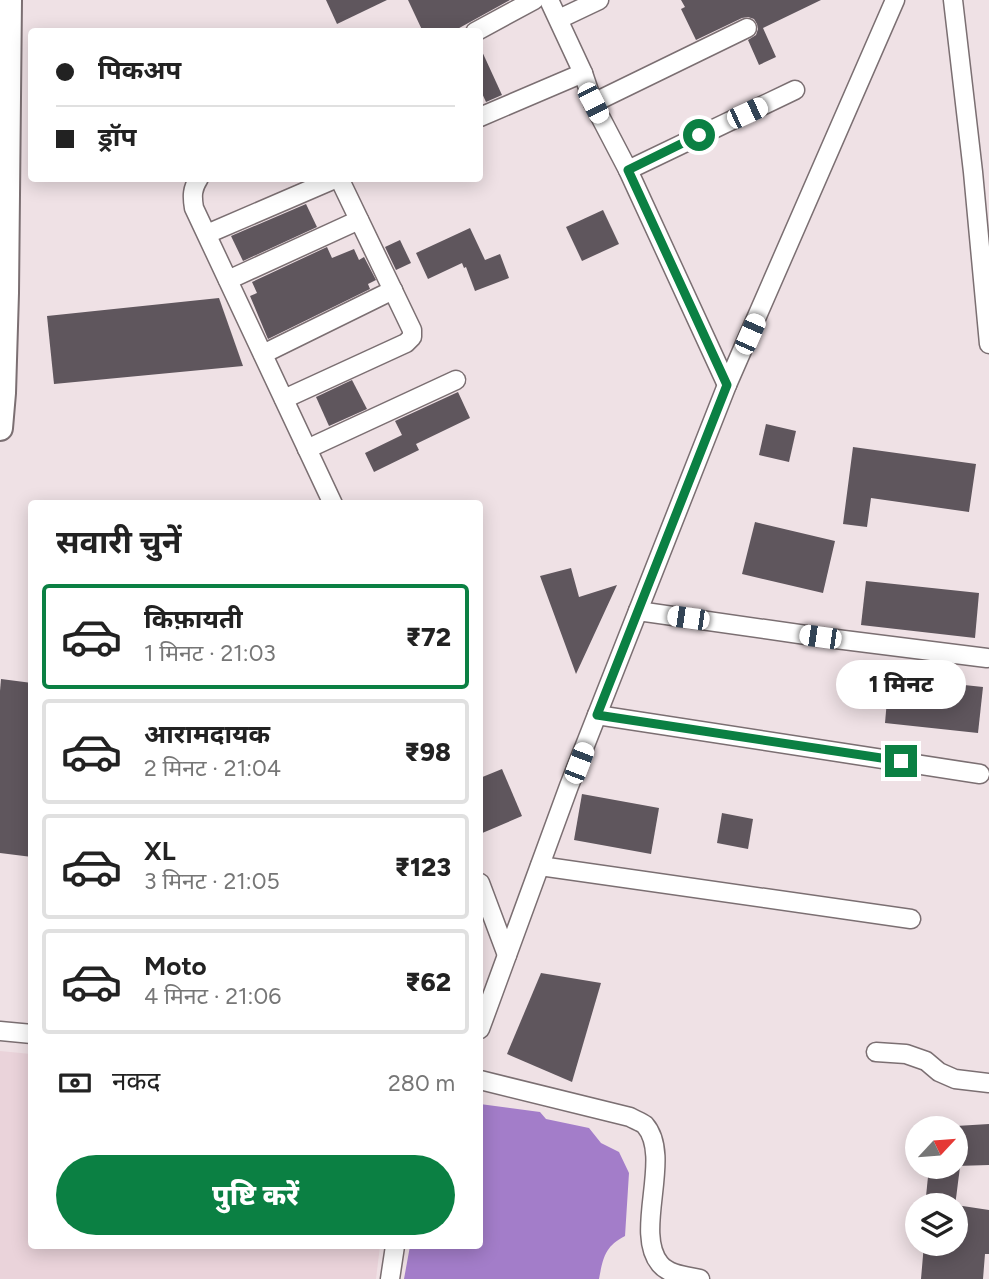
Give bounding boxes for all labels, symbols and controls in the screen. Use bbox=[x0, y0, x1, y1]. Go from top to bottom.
text: पिकअप bbox=[98, 54, 181, 86]
car bbox=[575, 80, 612, 126]
car bbox=[724, 95, 771, 131]
route start bbox=[683, 119, 715, 151]
text: ड्रॉप bbox=[98, 121, 136, 153]
car bbox=[732, 311, 769, 357]
text: सवारी चुनें bbox=[56, 523, 181, 561]
text: किफ़ायती bbox=[144, 603, 243, 635]
icon: car bbox=[60, 605, 123, 668]
car bbox=[666, 605, 711, 631]
text: ₹72 bbox=[406, 621, 451, 653]
car bbox=[798, 624, 843, 650]
text: 1 मिनट · 21:03 bbox=[144, 639, 276, 667]
callout: 1 मिनट bbox=[836, 660, 966, 708]
text: 1 मिनट bbox=[869, 670, 933, 698]
text: आरामदायक bbox=[144, 718, 270, 750]
icon: car bbox=[60, 720, 123, 783]
text: ₹98 bbox=[405, 736, 451, 768]
car bbox=[562, 740, 597, 786]
route end bbox=[885, 745, 917, 777]
text: 2 मिनट · 21:04 bbox=[144, 754, 281, 782]
icon: car bbox=[60, 835, 123, 898]
text: XL bbox=[144, 835, 176, 867]
text: ₹123 bbox=[395, 851, 451, 883]
text: 3 मिनट · 21:05 bbox=[144, 867, 280, 895]
icon: car bbox=[60, 950, 123, 1013]
text: Moto bbox=[144, 950, 207, 982]
text: ₹62 bbox=[405, 966, 451, 998]
text: 4 मिनट · 21:06 bbox=[144, 982, 281, 1010]
icon: cash bbox=[56, 1064, 94, 1102]
text: नकद bbox=[112, 1065, 160, 1097]
text: 280 m bbox=[388, 1069, 455, 1097]
north arrow bbox=[905, 1116, 968, 1180]
map controls bbox=[905, 1116, 968, 1256]
button: पुष्टि करें bbox=[56, 1155, 455, 1235]
button: layers bbox=[905, 1193, 968, 1256]

